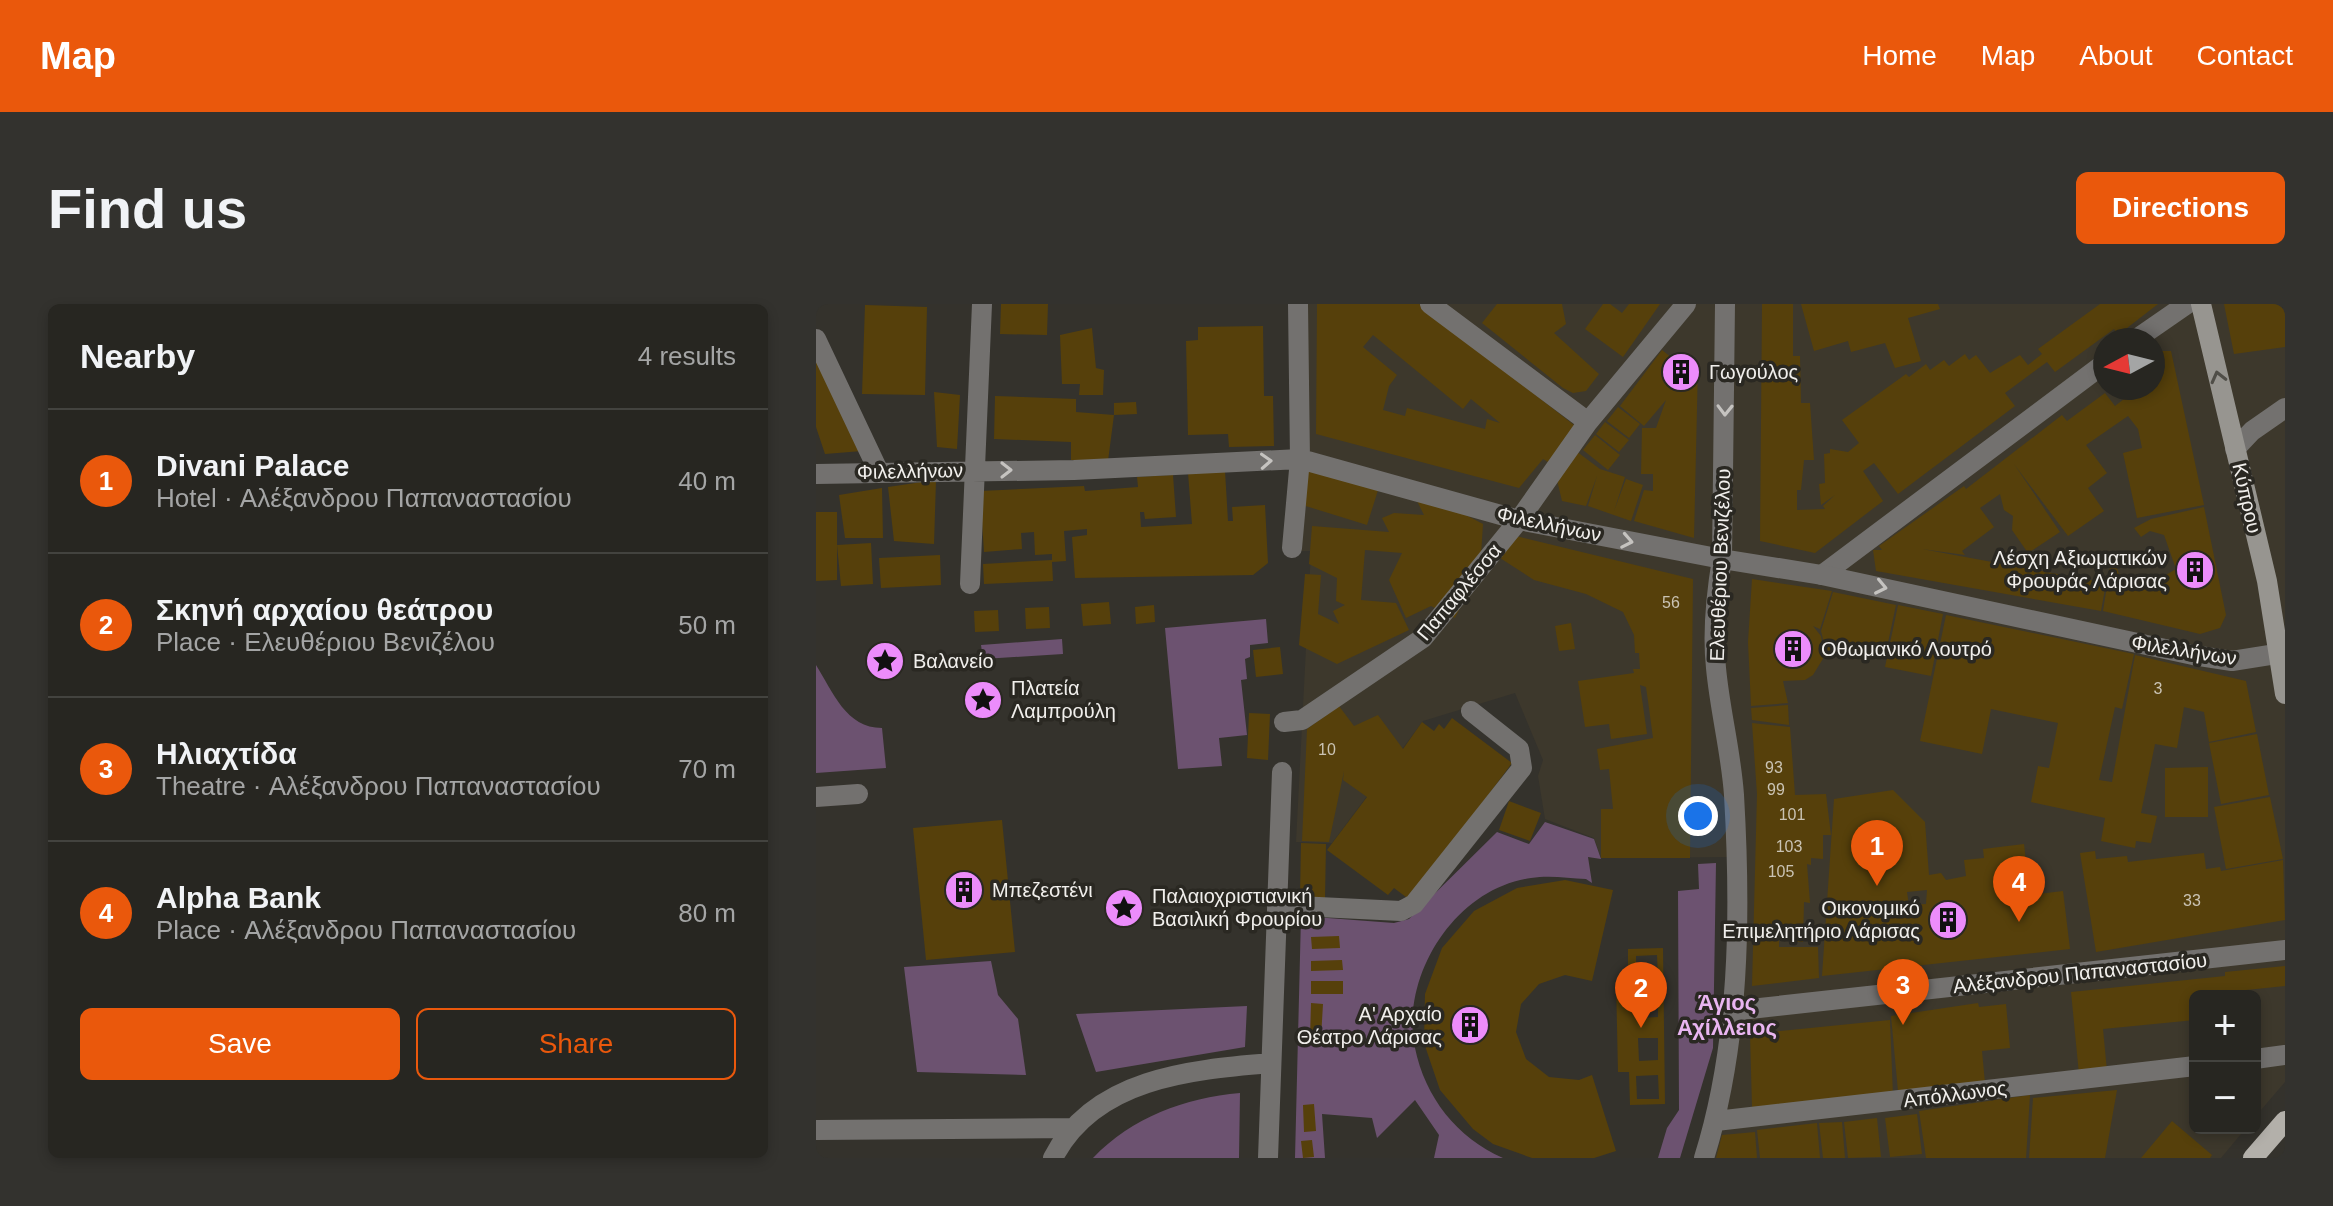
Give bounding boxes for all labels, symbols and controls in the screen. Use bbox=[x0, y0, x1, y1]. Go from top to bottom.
text: Map bbox=[40, 35, 116, 77]
text: Home bbox=[1862, 40, 1937, 71]
text: Map bbox=[1981, 40, 2035, 71]
text: About bbox=[2079, 40, 2153, 71]
text: Contact bbox=[2197, 40, 2293, 71]
button: Directions bbox=[2076, 172, 2285, 244]
text: Find us bbox=[48, 177, 247, 240]
north arrow bbox=[2093, 328, 2165, 400]
text: Nearby bbox=[80, 337, 195, 375]
text: 4 results bbox=[638, 341, 736, 371]
building icon: Γωγούλος bbox=[1660, 351, 1702, 393]
place label: Γωγούλος bbox=[1709, 361, 1799, 383]
one-way arrow bbox=[2210, 370, 2227, 384]
one-way arrow bbox=[1716, 404, 1734, 417]
text: Divani Palace bbox=[156, 449, 349, 482]
one-way arrow bbox=[1260, 453, 1273, 470]
street label: Φιλελλήνων bbox=[857, 459, 963, 483]
one-way arrow bbox=[1000, 461, 1013, 479]
street label: Κύπρου bbox=[2228, 461, 2266, 535]
text: 1 bbox=[99, 466, 113, 496]
text: 40 m bbox=[678, 466, 736, 496]
street label: Ελευθέριου Βενιζέλου bbox=[1706, 468, 1734, 662]
text: Hotel · Αλέξανδρου Παπαναστασίου bbox=[156, 483, 572, 513]
street label: Φιλελλήνων bbox=[1495, 502, 1603, 546]
one-way arrow bbox=[1621, 532, 1634, 549]
street label: Παπαφλέσσα bbox=[1412, 539, 1506, 645]
place label: Λέσχη Αξιωματικών Φρουράς Λάρισας bbox=[1993, 547, 2167, 592]
building icon: Λέσχη Αξιωματικών Φρουράς Λάρισας bbox=[2174, 549, 2216, 591]
one-way arrow bbox=[1874, 578, 1887, 595]
text: Σκηνή αρχαίου θεάτρου bbox=[156, 593, 493, 626]
house number: 56 bbox=[1662, 594, 1680, 611]
text: 2 bbox=[99, 610, 113, 640]
text: 50 m bbox=[678, 610, 736, 640]
text: Place · Ελευθέριου Βενιζέλου bbox=[156, 627, 495, 657]
building icon: Οθωμανικό Λουτρό bbox=[1772, 628, 1814, 670]
street label: Φιλελλήνων bbox=[2130, 631, 2238, 669]
place label: Οθωμανικό Λουτρό bbox=[1821, 638, 1992, 660]
place icon: Βαλανείο bbox=[864, 640, 906, 682]
place label: Βαλανείο bbox=[913, 650, 994, 672]
place label: Πλατεία Λαμπρούλη bbox=[1011, 677, 1116, 722]
place icon: Πλατεία Λαμπρούλη bbox=[962, 679, 1004, 721]
house number: 3 bbox=[2154, 680, 2163, 697]
text: Ηλιαχτίδα bbox=[156, 737, 297, 770]
house number: 10 bbox=[1318, 741, 1336, 758]
text: 3 bbox=[99, 754, 113, 784]
text: 70 m bbox=[678, 754, 736, 784]
house number: 93 bbox=[1765, 759, 1783, 776]
text: Theatre · Αλέξανδρου Παπαναστασίου bbox=[156, 771, 601, 801]
house number: 99 bbox=[1767, 781, 1785, 798]
your location bbox=[1678, 796, 1718, 836]
house number: 101 bbox=[1779, 806, 1805, 823]
pin: 1 bbox=[1851, 820, 1903, 886]
house number: 103 bbox=[1776, 838, 1802, 855]
pin: 4 bbox=[1993, 856, 2045, 922]
house number: 105 bbox=[1768, 863, 1794, 880]
building icon: Μπεζεστένι bbox=[943, 869, 985, 911]
place label: Μπεζεστένι bbox=[992, 879, 1093, 901]
text: Alpha Bank bbox=[156, 881, 321, 914]
place label: Παλαιοχριστιανική Βασιλική Φρουρίου bbox=[1152, 885, 1322, 930]
place icon: Παλαιοχριστιανική Βασιλική Φρουρίου bbox=[1103, 887, 1145, 929]
house number: 33 bbox=[2183, 892, 2201, 909]
place label: Οικονομικό Επιμελητήριο Λάρισας bbox=[1722, 897, 1920, 942]
text: 4 bbox=[99, 898, 113, 928]
text: 80 m bbox=[678, 898, 736, 928]
building icon: Οικονομικό Επιμελητήριο Λάρισας bbox=[1927, 899, 1969, 941]
text: Place · Αλέξανδρου Παπαναστασίου bbox=[156, 915, 576, 945]
street label: Αλέξανδρου Παπαναστασίου bbox=[1952, 949, 2208, 997]
pin: 3 bbox=[1877, 959, 1929, 1025]
pin: 2 bbox=[1615, 962, 1667, 1028]
district label: Άγιος Αχίλλειος bbox=[1677, 990, 1777, 1040]
map controls bbox=[2189, 990, 2261, 1134]
button: + bbox=[2189, 990, 2261, 1062]
place label: Α' Αρχαίο Θέατρο Λάρισας bbox=[1297, 1003, 1442, 1048]
building icon: Α' Αρχαίο Θέατρο Λάρισας bbox=[1449, 1004, 1491, 1046]
button: Save bbox=[80, 1008, 400, 1080]
button: Share bbox=[416, 1008, 736, 1080]
button: − bbox=[2189, 1062, 2261, 1134]
street label: Απόλλωνος bbox=[1902, 1077, 2008, 1111]

